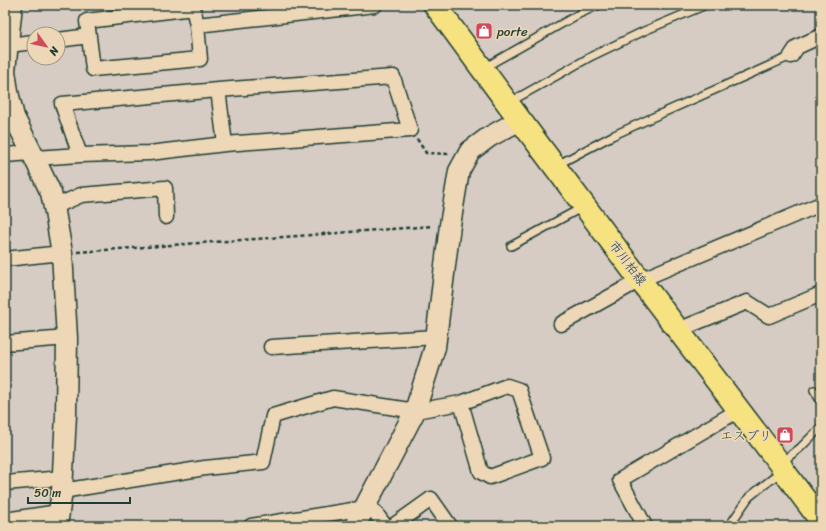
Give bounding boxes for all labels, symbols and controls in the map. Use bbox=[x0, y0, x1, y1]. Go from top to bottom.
place label: porte bbox=[496, 20, 528, 43]
shop icon: porte bbox=[474, 21, 494, 41]
north arrow bbox=[26, 26, 66, 66]
text: N bbox=[44, 42, 65, 60]
street label: 市川柏線 bbox=[603, 235, 653, 291]
place label: エスプリ bbox=[720, 424, 772, 447]
shop icon: エスプリ bbox=[775, 425, 795, 445]
scale bar bbox=[28, 479, 130, 505]
text: 50 m bbox=[34, 482, 61, 504]

